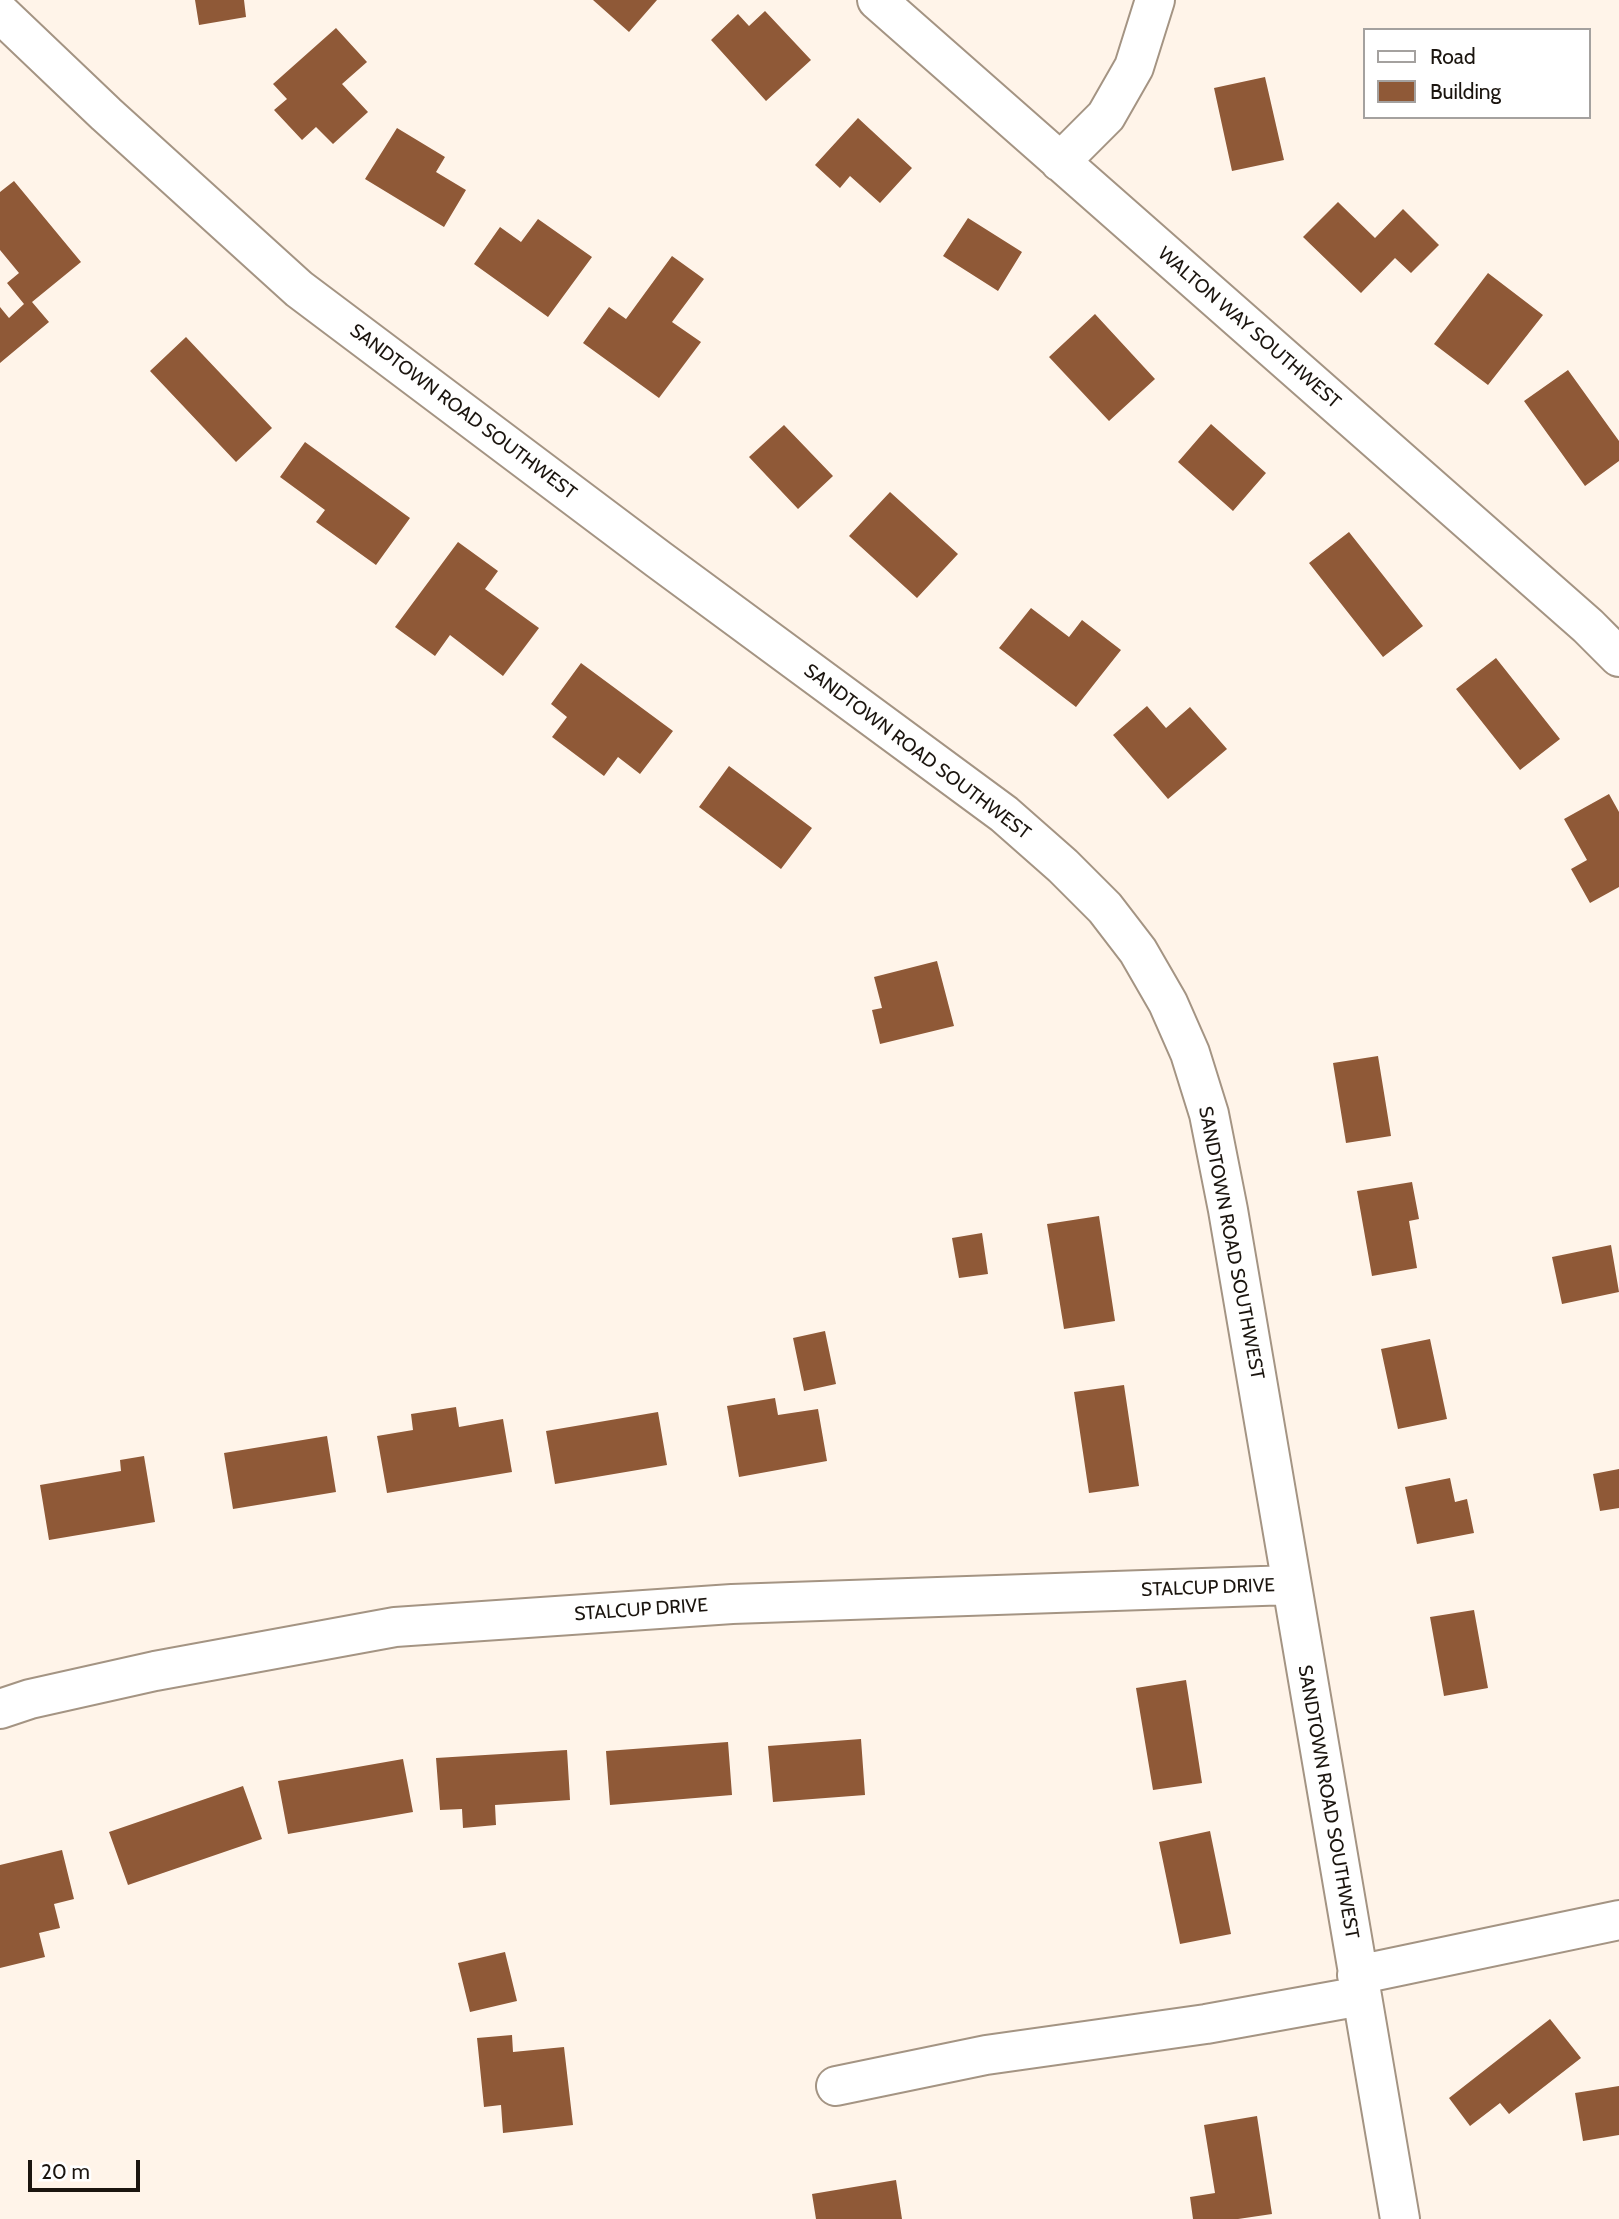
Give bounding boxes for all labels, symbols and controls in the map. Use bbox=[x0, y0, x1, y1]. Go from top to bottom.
legend bbox=[1364, 28, 1591, 119]
text: Road bbox=[1430, 44, 1476, 69]
text: Building bbox=[1430, 79, 1501, 104]
street label: WALTON WAY SOUTHWEST bbox=[1153, 242, 1345, 414]
street label: SANDTOWN ROAD SOUTHWEST bbox=[345, 319, 581, 505]
street label: SANDTOWN ROAD SOUTHWEST bbox=[799, 659, 1035, 845]
street label: SANDTOWN ROAD SOUTHWEST bbox=[1193, 1105, 1269, 1381]
street label: STALCUP DRIVE bbox=[1141, 1574, 1275, 1602]
street label: STALCUP DRIVE bbox=[573, 1594, 709, 1626]
street label: SANDTOWN ROAD SOUTHWEST bbox=[1293, 1663, 1363, 1941]
scale bar bbox=[32, 2146, 144, 2190]
text: 20 m bbox=[41, 2159, 90, 2184]

